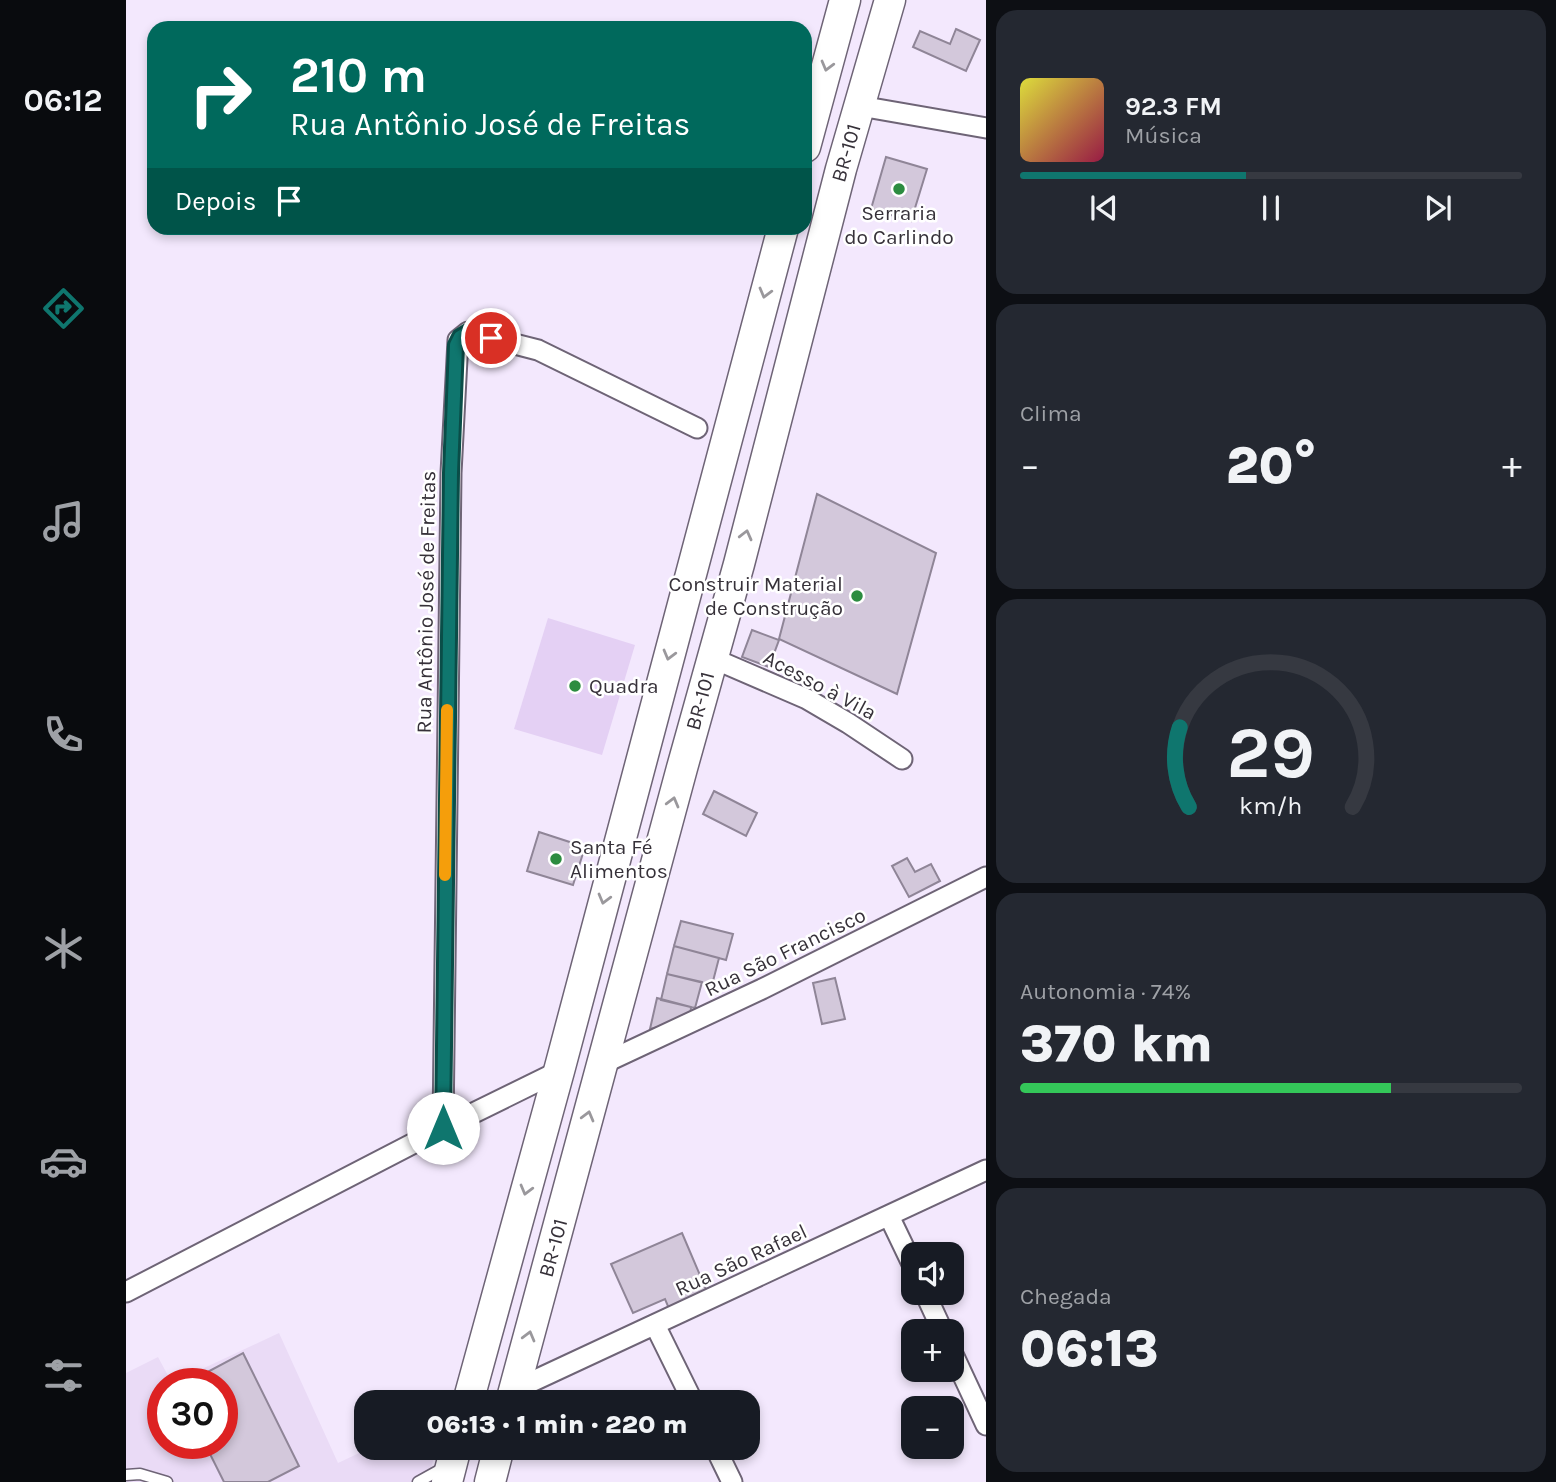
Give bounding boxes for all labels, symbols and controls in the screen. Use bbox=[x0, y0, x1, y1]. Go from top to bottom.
text: 210 m bbox=[290, 47, 427, 104]
icon: right bbox=[175, 49, 266, 140]
one-way arrow bbox=[821, 60, 835, 72]
text: 06:12 bbox=[23, 82, 103, 119]
text: 92.3 FM bbox=[1125, 91, 1222, 122]
text: Rua Antônio José de Freitas bbox=[290, 106, 690, 143]
street label: BR-101 bbox=[826, 121, 866, 185]
text: Música bbox=[1125, 122, 1202, 149]
marker: Serraria do Carlindo bbox=[891, 181, 907, 197]
icon: arrive bbox=[270, 182, 308, 220]
text: Depois bbox=[175, 186, 256, 217]
icon: previous bbox=[1085, 189, 1123, 227]
icon: pause bbox=[1252, 189, 1290, 227]
icon: next bbox=[1419, 189, 1457, 227]
place label: Serraria do Carlindo bbox=[844, 201, 954, 249]
icon: directions bbox=[39, 284, 88, 333]
one-way arrow bbox=[759, 287, 774, 299]
pin bbox=[461, 308, 521, 368]
icon: arrive bbox=[472, 319, 510, 357]
text: Clima bbox=[1020, 400, 1082, 427]
text: 20° bbox=[1226, 435, 1316, 496]
text: − bbox=[1020, 443, 1040, 488]
text: + bbox=[1502, 443, 1522, 488]
street label: Rua Antônio José de Freitas bbox=[412, 470, 440, 734]
icon: music bbox=[39, 497, 88, 546]
one-way arrow bbox=[738, 529, 752, 541]
place label: Construir Material de Construção bbox=[669, 572, 843, 620]
marker: Construir Material de Construção bbox=[849, 588, 865, 604]
street label: Acesso à Vila bbox=[759, 645, 881, 725]
one-way arrow bbox=[663, 649, 677, 661]
street label: BR-101 bbox=[681, 669, 719, 733]
place label: Quadra bbox=[589, 674, 659, 698]
marker: Quadra bbox=[567, 678, 583, 694]
icon: phone bbox=[39, 710, 88, 759]
text: 29 bbox=[1227, 710, 1315, 795]
text: km/h bbox=[1239, 791, 1303, 820]
one-way arrow bbox=[664, 796, 679, 808]
place label: Santa Fé Alimentos bbox=[570, 835, 668, 883]
marker: Santa Fé Alimentos bbox=[548, 851, 564, 867]
one-way arrow bbox=[598, 893, 612, 905]
street label: Rua São Francisco bbox=[701, 903, 869, 1001]
icon: climate bbox=[39, 924, 88, 973]
text: Autonomia · 74% bbox=[1020, 978, 1191, 1005]
text: 370 km bbox=[1020, 1013, 1213, 1074]
position arrow bbox=[406, 1091, 480, 1165]
one-way arrow bbox=[580, 1110, 594, 1122]
icon: car bbox=[39, 1137, 88, 1186]
one-way arrow bbox=[520, 1183, 535, 1195]
street label: BR-101 bbox=[534, 1216, 572, 1280]
street label: Rua São Rafael bbox=[671, 1219, 811, 1301]
map controls bbox=[901, 1242, 964, 1459]
button: sound bbox=[901, 1242, 964, 1305]
text: Chegada bbox=[1020, 1283, 1112, 1310]
text: 06:13 bbox=[1020, 1318, 1159, 1379]
button: + bbox=[901, 1319, 964, 1382]
one-way arrow bbox=[521, 1330, 535, 1342]
icon: filters bbox=[39, 1351, 88, 1400]
speed limit sign: 30 bbox=[147, 1368, 238, 1459]
button: − bbox=[901, 1396, 964, 1459]
text: 06:13 · 1 min · 220 m bbox=[426, 1409, 688, 1440]

